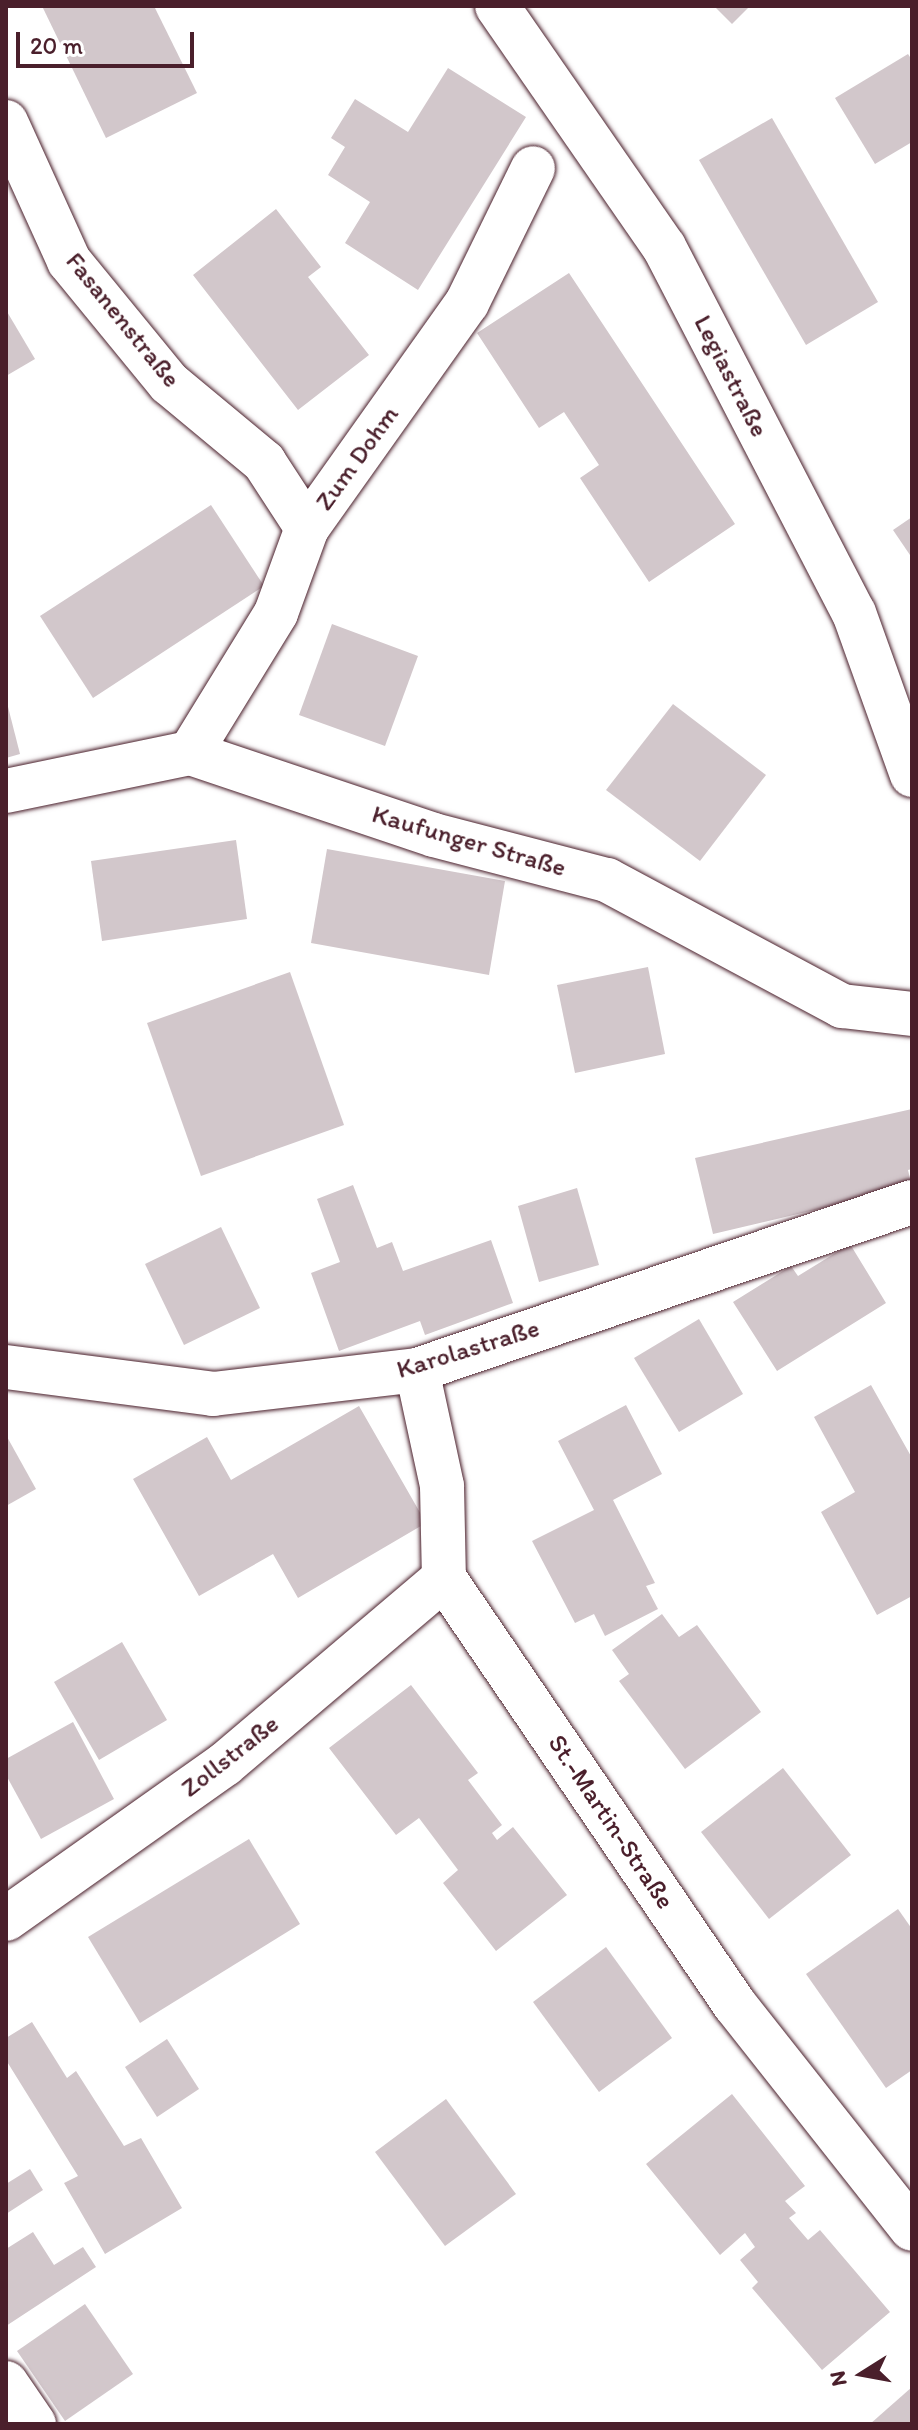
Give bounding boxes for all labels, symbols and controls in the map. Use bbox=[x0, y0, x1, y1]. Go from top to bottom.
scale bar bbox=[20, 16, 198, 66]
text: 20 m bbox=[30, 31, 83, 60]
street label: Fasanenstraße bbox=[59, 246, 187, 394]
street label: Legiastraße bbox=[687, 310, 775, 442]
street label: Zum Dohm bbox=[308, 399, 406, 517]
street label: Kaufunger Straße bbox=[368, 798, 570, 884]
street label: Karolastraße bbox=[393, 1312, 543, 1386]
street label: Zollstraße bbox=[175, 1708, 285, 1804]
street label: St.-Martin-Straße bbox=[541, 1729, 681, 1915]
north arrow bbox=[822, 2334, 902, 2414]
text: N bbox=[823, 2369, 853, 2389]

